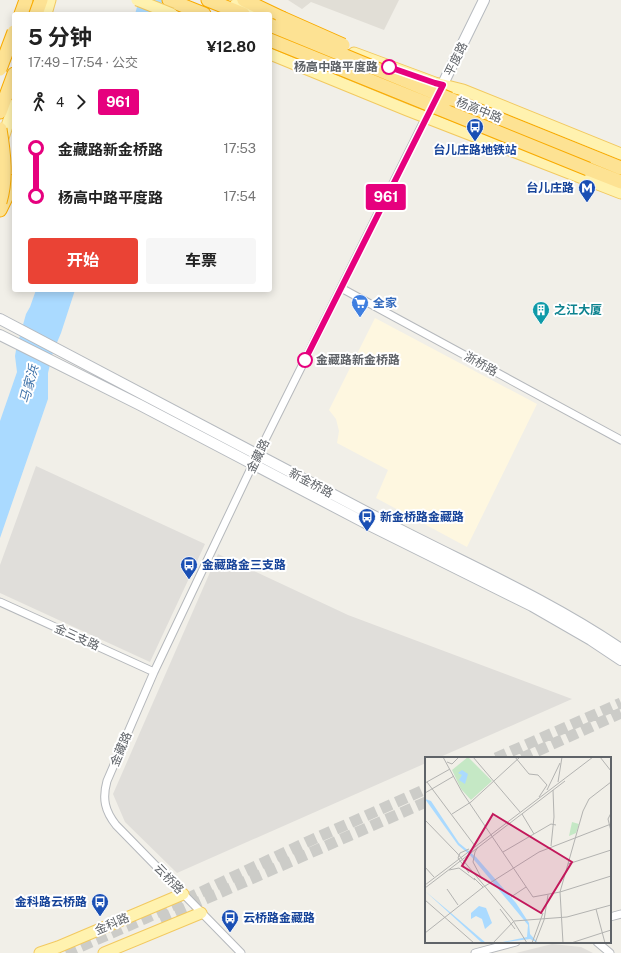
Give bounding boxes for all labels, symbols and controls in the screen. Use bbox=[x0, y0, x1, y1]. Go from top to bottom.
text: 5 分钟 bbox=[28, 24, 92, 50]
text: ¥12.80 bbox=[206, 38, 256, 55]
street label: 平度路 bbox=[442, 40, 470, 78]
text: 17:49 – 17:54 · 公交 bbox=[28, 55, 138, 70]
marker: 杨高中路平度路 bbox=[381, 59, 397, 75]
place label: 杨高中路平度路 bbox=[294, 60, 378, 74]
icon: walk bbox=[28, 91, 50, 113]
icon: forward bbox=[70, 91, 92, 113]
text: 961 bbox=[106, 94, 131, 110]
text: 4 bbox=[56, 95, 64, 110]
street label: 杨高中路 bbox=[454, 95, 504, 125]
bus stop icon: 台儿庄路地铁站 bbox=[465, 117, 485, 142]
text: 金藏路新金桥路 bbox=[58, 141, 163, 158]
text: 17:53 bbox=[223, 141, 256, 156]
place label: 台儿庄路地铁站 bbox=[433, 143, 517, 157]
metro station icon: 台儿庄路 bbox=[577, 178, 597, 203]
place label: 台儿庄路 bbox=[526, 181, 574, 195]
line badge: 961 bbox=[363, 184, 409, 210]
text: 杨高中路平度路 bbox=[58, 189, 163, 206]
text: 17:54 bbox=[223, 189, 256, 204]
text: 961 bbox=[374, 189, 398, 205]
button: 开始 bbox=[28, 238, 138, 284]
button: 车票 bbox=[146, 238, 256, 284]
supermarket icon: 全家 bbox=[350, 293, 370, 318]
place label: 全家 bbox=[373, 296, 397, 310]
building icon: 之江大厦 bbox=[531, 300, 551, 325]
place label: 之江大厦 bbox=[554, 303, 602, 317]
street label: 浙桥路 bbox=[462, 349, 500, 379]
marker: 金藏路新金桥路 bbox=[297, 352, 313, 368]
place label: 金藏路新金桥路 bbox=[316, 353, 400, 367]
water label: 马家浜 bbox=[17, 362, 42, 405]
street label: 金藏路 bbox=[244, 437, 272, 475]
street label: 新金桥路 bbox=[287, 466, 335, 500]
bus stop icon: 新金桥路金藏路 bbox=[357, 507, 377, 532]
place label: 新金桥路金藏路 bbox=[380, 510, 464, 524]
bus stop icon: 金藏路金三支路 bbox=[179, 555, 199, 580]
place label: 金藏路金三支路 bbox=[202, 558, 286, 572]
street label: 金三支路 bbox=[52, 621, 102, 653]
street label: 金藏路 bbox=[108, 730, 134, 768]
inset map bbox=[425, 757, 611, 943]
street label: 云桥路 bbox=[151, 861, 187, 897]
bus stop icon: 金科路云桥路 bbox=[90, 892, 110, 917]
place label: 金科路云桥路 bbox=[15, 895, 87, 909]
bus stop icon: 云桥路金藏路 bbox=[220, 908, 240, 933]
street label: 金科路 bbox=[93, 911, 131, 937]
place label: 云桥路金藏路 bbox=[243, 911, 315, 925]

